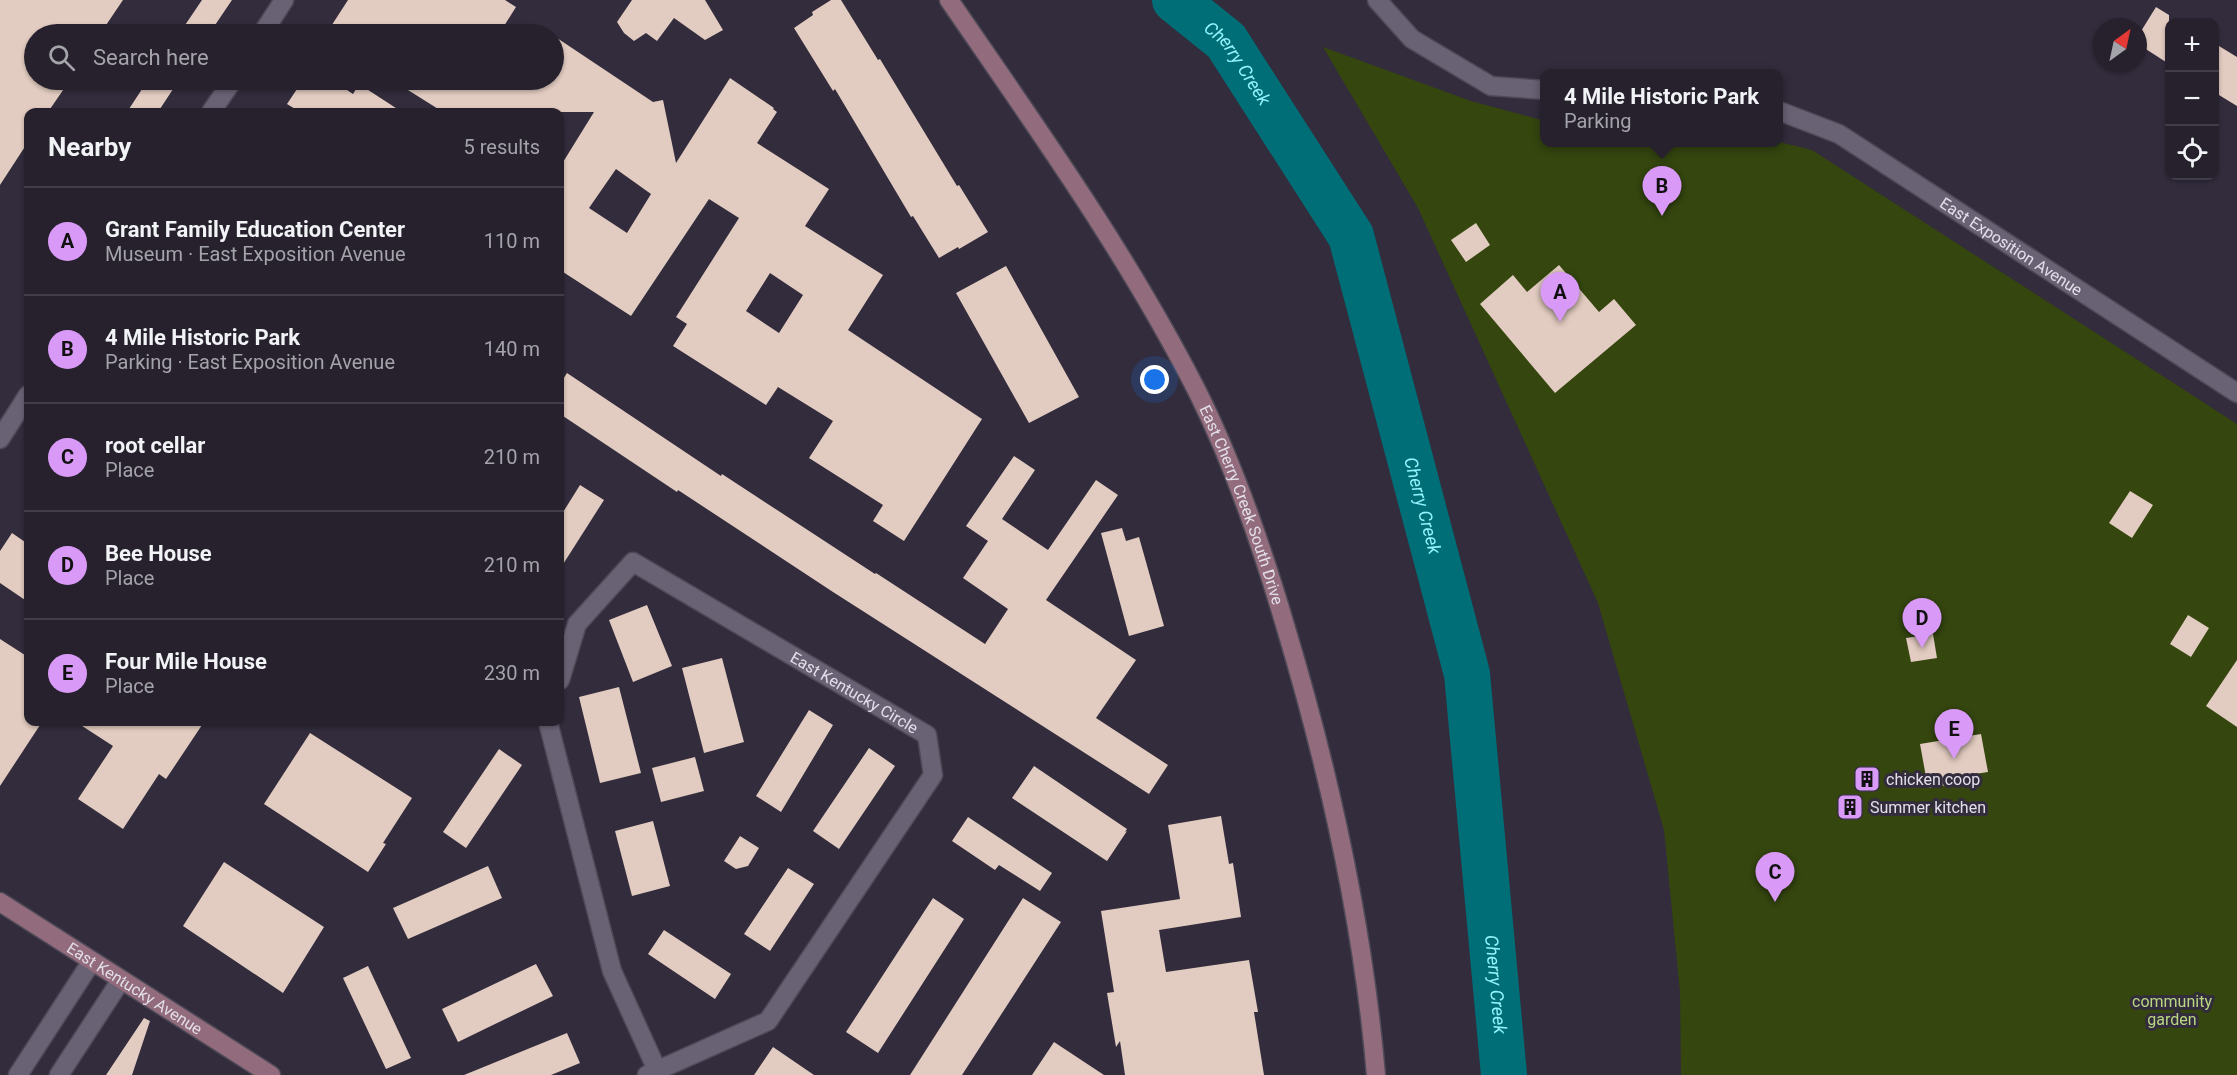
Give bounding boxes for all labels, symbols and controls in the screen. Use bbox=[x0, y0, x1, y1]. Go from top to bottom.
water label: Cherry Creek bbox=[1200, 17, 1276, 110]
north arrow bbox=[2093, 18, 2147, 72]
map controls bbox=[2165, 18, 2219, 180]
button: + bbox=[2165, 18, 2219, 72]
search box bbox=[24, 24, 564, 90]
icon: search bbox=[45, 41, 78, 74]
text: Search here bbox=[93, 45, 209, 70]
popup bbox=[1540, 69, 1783, 147]
button: − bbox=[2165, 72, 2219, 126]
text: 4 Mile Historic Park bbox=[1564, 84, 1759, 109]
text: Parking bbox=[1564, 109, 1631, 133]
button: locate bbox=[2165, 126, 2219, 180]
text: Nearby bbox=[48, 132, 131, 162]
text: 5 results bbox=[464, 135, 540, 159]
pin: B bbox=[1642, 166, 1682, 216]
street label: East Exposition Avenue bbox=[1936, 193, 2086, 300]
text: Grant Family Education Center bbox=[105, 217, 405, 242]
text: A bbox=[61, 229, 74, 253]
text: 110 m bbox=[484, 229, 540, 253]
text: Museum · East Exposition Avenue bbox=[105, 242, 406, 266]
pin: A bbox=[1540, 272, 1580, 322]
text: 4 Mile Historic Park bbox=[105, 325, 300, 350]
text: B bbox=[61, 337, 74, 361]
text: 140 m bbox=[484, 337, 540, 361]
text: Parking · East Exposition Avenue bbox=[105, 350, 395, 374]
your location bbox=[1140, 365, 1169, 394]
street label: East Cherry Creek South Drive bbox=[1195, 402, 1287, 607]
text: root cellar bbox=[105, 433, 205, 458]
text: C bbox=[61, 445, 74, 469]
text: 210 m bbox=[484, 445, 540, 469]
water label: Cherry Creek bbox=[1400, 455, 1446, 557]
text: Place bbox=[105, 458, 154, 482]
text: Bee House bbox=[105, 541, 212, 566]
text: D bbox=[61, 553, 74, 577]
text: 210 m bbox=[484, 553, 540, 577]
text: Place bbox=[105, 566, 154, 590]
pin: D bbox=[1902, 598, 1942, 648]
street label: East Kentucky Circle bbox=[787, 648, 921, 738]
text: Four Mile House bbox=[105, 649, 267, 674]
text: E bbox=[62, 661, 73, 685]
text: 230 m bbox=[484, 661, 540, 685]
text: Place bbox=[105, 674, 154, 698]
pin: E bbox=[1934, 710, 1974, 759]
building icon: chicken coop bbox=[1852, 764, 1882, 794]
place label: chicken coop bbox=[1886, 770, 1980, 789]
building icon: Summer kitchen bbox=[1835, 792, 1865, 822]
place label: Summer kitchen bbox=[1870, 798, 1986, 817]
pin: C bbox=[1756, 852, 1794, 902]
water label: Cherry Creek bbox=[1481, 934, 1511, 1036]
street label: East Kentucky Avenue bbox=[63, 938, 206, 1039]
park label: community garden bbox=[2132, 992, 2212, 1029]

